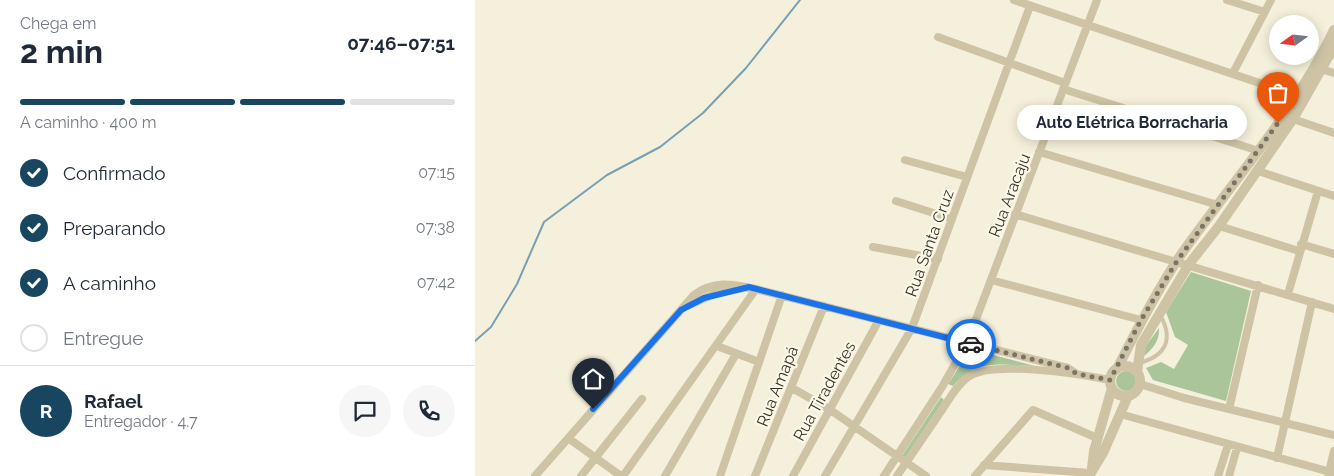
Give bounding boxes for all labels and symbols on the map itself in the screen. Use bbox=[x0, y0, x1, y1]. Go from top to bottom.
north arrow bbox=[1269, 15, 1319, 65]
pin bbox=[1257, 72, 1299, 123]
callout: Auto Elétrica Borracharia bbox=[1018, 106, 1248, 140]
street label: Rua Aracaju bbox=[985, 151, 1034, 240]
street label: Rua Santa Cruz bbox=[901, 187, 958, 299]
courier bbox=[946, 319, 996, 369]
street label: Rua Tiradentes bbox=[789, 338, 860, 444]
street label: Rua Amapá bbox=[753, 343, 802, 429]
pin bbox=[572, 358, 614, 409]

